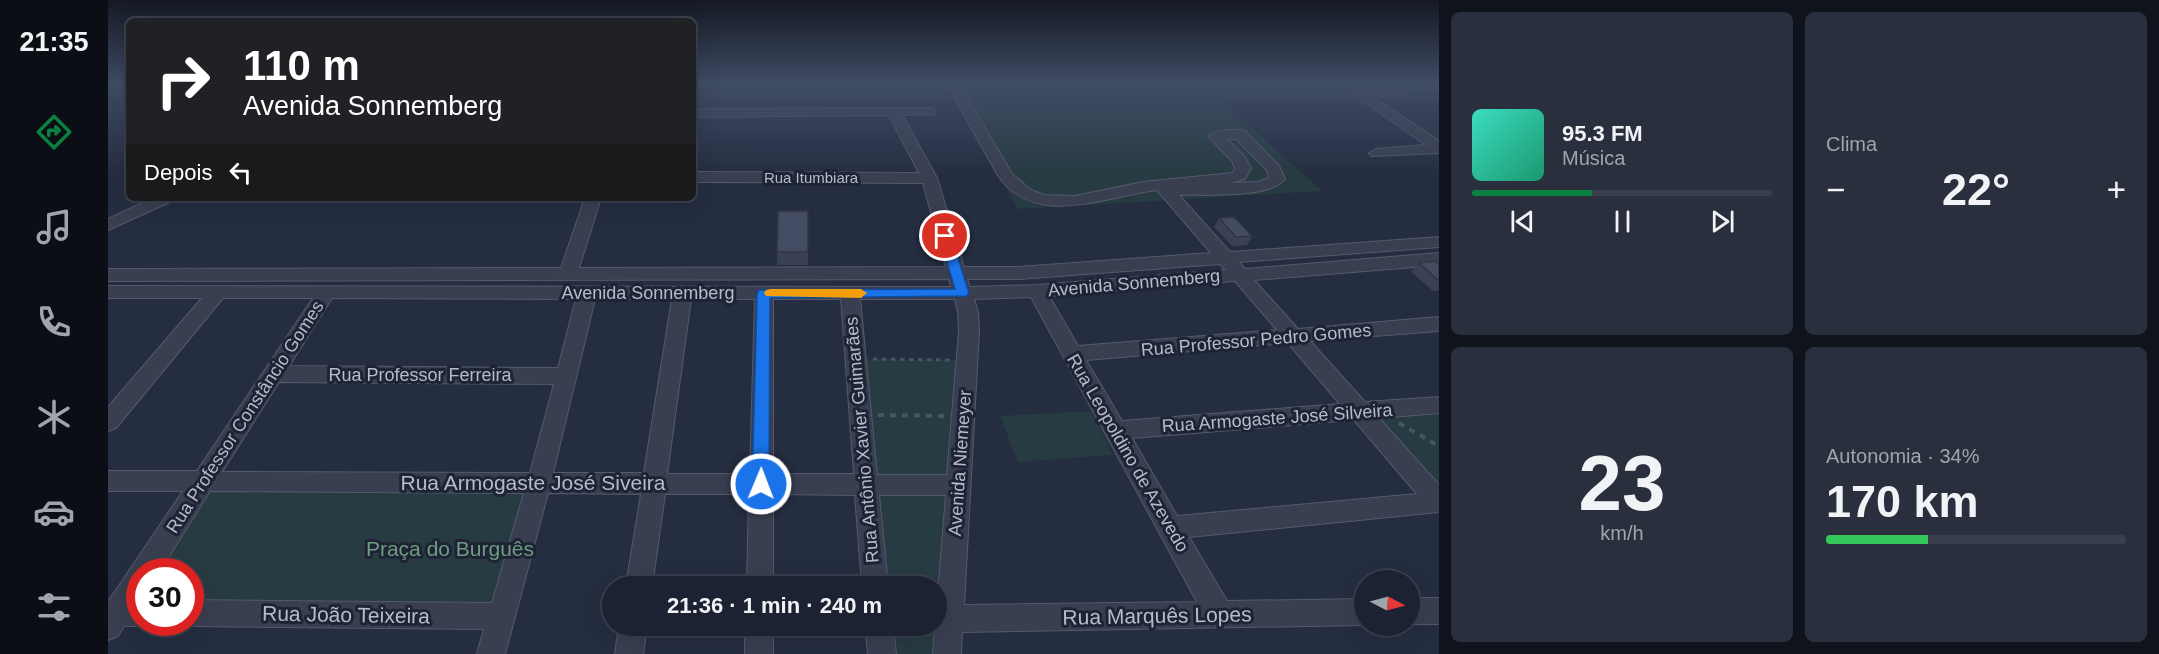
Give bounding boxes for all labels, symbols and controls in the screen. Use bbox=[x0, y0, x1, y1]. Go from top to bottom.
text: 21:35 bbox=[19, 27, 89, 57]
icon: right bbox=[144, 42, 222, 120]
text: 110 m bbox=[243, 42, 360, 89]
text: Avenida Sonnemberg bbox=[243, 91, 502, 121]
icon: directions bbox=[33, 111, 75, 153]
text: 95.3 FM bbox=[1562, 121, 1643, 146]
text: Clima bbox=[1826, 133, 1877, 155]
text: Música bbox=[1562, 147, 1625, 169]
icon: left bbox=[224, 156, 257, 189]
text: Depois bbox=[144, 160, 212, 185]
text: 22° bbox=[1942, 164, 2010, 215]
street label: Rua Itumbiara bbox=[764, 169, 859, 186]
text: − bbox=[1826, 171, 1845, 208]
text: + bbox=[2107, 171, 2126, 208]
icon: previous bbox=[1506, 205, 1539, 238]
icon: pause bbox=[1606, 205, 1639, 238]
icon: next bbox=[1706, 205, 1739, 238]
icon: music bbox=[33, 206, 75, 248]
pin bbox=[919, 210, 970, 261]
icon: arrive bbox=[928, 219, 961, 252]
street label: Avenida Sonnemberg bbox=[1047, 266, 1221, 300]
street label: Avenida Sonnemberg bbox=[562, 283, 734, 303]
street label: Rua Professor Constâncio Gomes bbox=[162, 297, 328, 537]
icon: phone bbox=[33, 301, 75, 343]
street label: Rua Antônio Xavier Guimarães bbox=[841, 316, 883, 564]
street label: Rua Professor Pedro Gomes bbox=[1140, 320, 1372, 360]
street label: Rua Leopoldino de Azevedo bbox=[1063, 350, 1193, 556]
street label: Rua Professor Ferreira bbox=[328, 365, 513, 385]
street label: Avenida Niemeyer bbox=[945, 389, 975, 537]
icon: climate bbox=[33, 396, 75, 438]
street label: Rua Armogaste José Silveira bbox=[1161, 400, 1394, 436]
text: 23 bbox=[1579, 439, 1665, 527]
text: Autonomia · 34% bbox=[1826, 445, 1979, 467]
position arrow bbox=[729, 452, 793, 516]
street label: Rua Armogaste José Siveira bbox=[401, 471, 666, 494]
text: 170 km bbox=[1826, 476, 1979, 527]
icon: car bbox=[33, 491, 75, 533]
text: km/h bbox=[1600, 522, 1644, 544]
park label: Praça do Burguês bbox=[366, 537, 534, 560]
speed limit sign: 30 bbox=[126, 558, 204, 636]
north arrow bbox=[1354, 570, 1420, 636]
map controls bbox=[1354, 570, 1420, 636]
icon: filters bbox=[33, 586, 75, 628]
text: 21:36 · 1 min · 240 m bbox=[667, 593, 882, 618]
street label: Rua João Teixeira bbox=[262, 602, 430, 627]
street label: Rua Marquês Lopes bbox=[1062, 602, 1252, 629]

